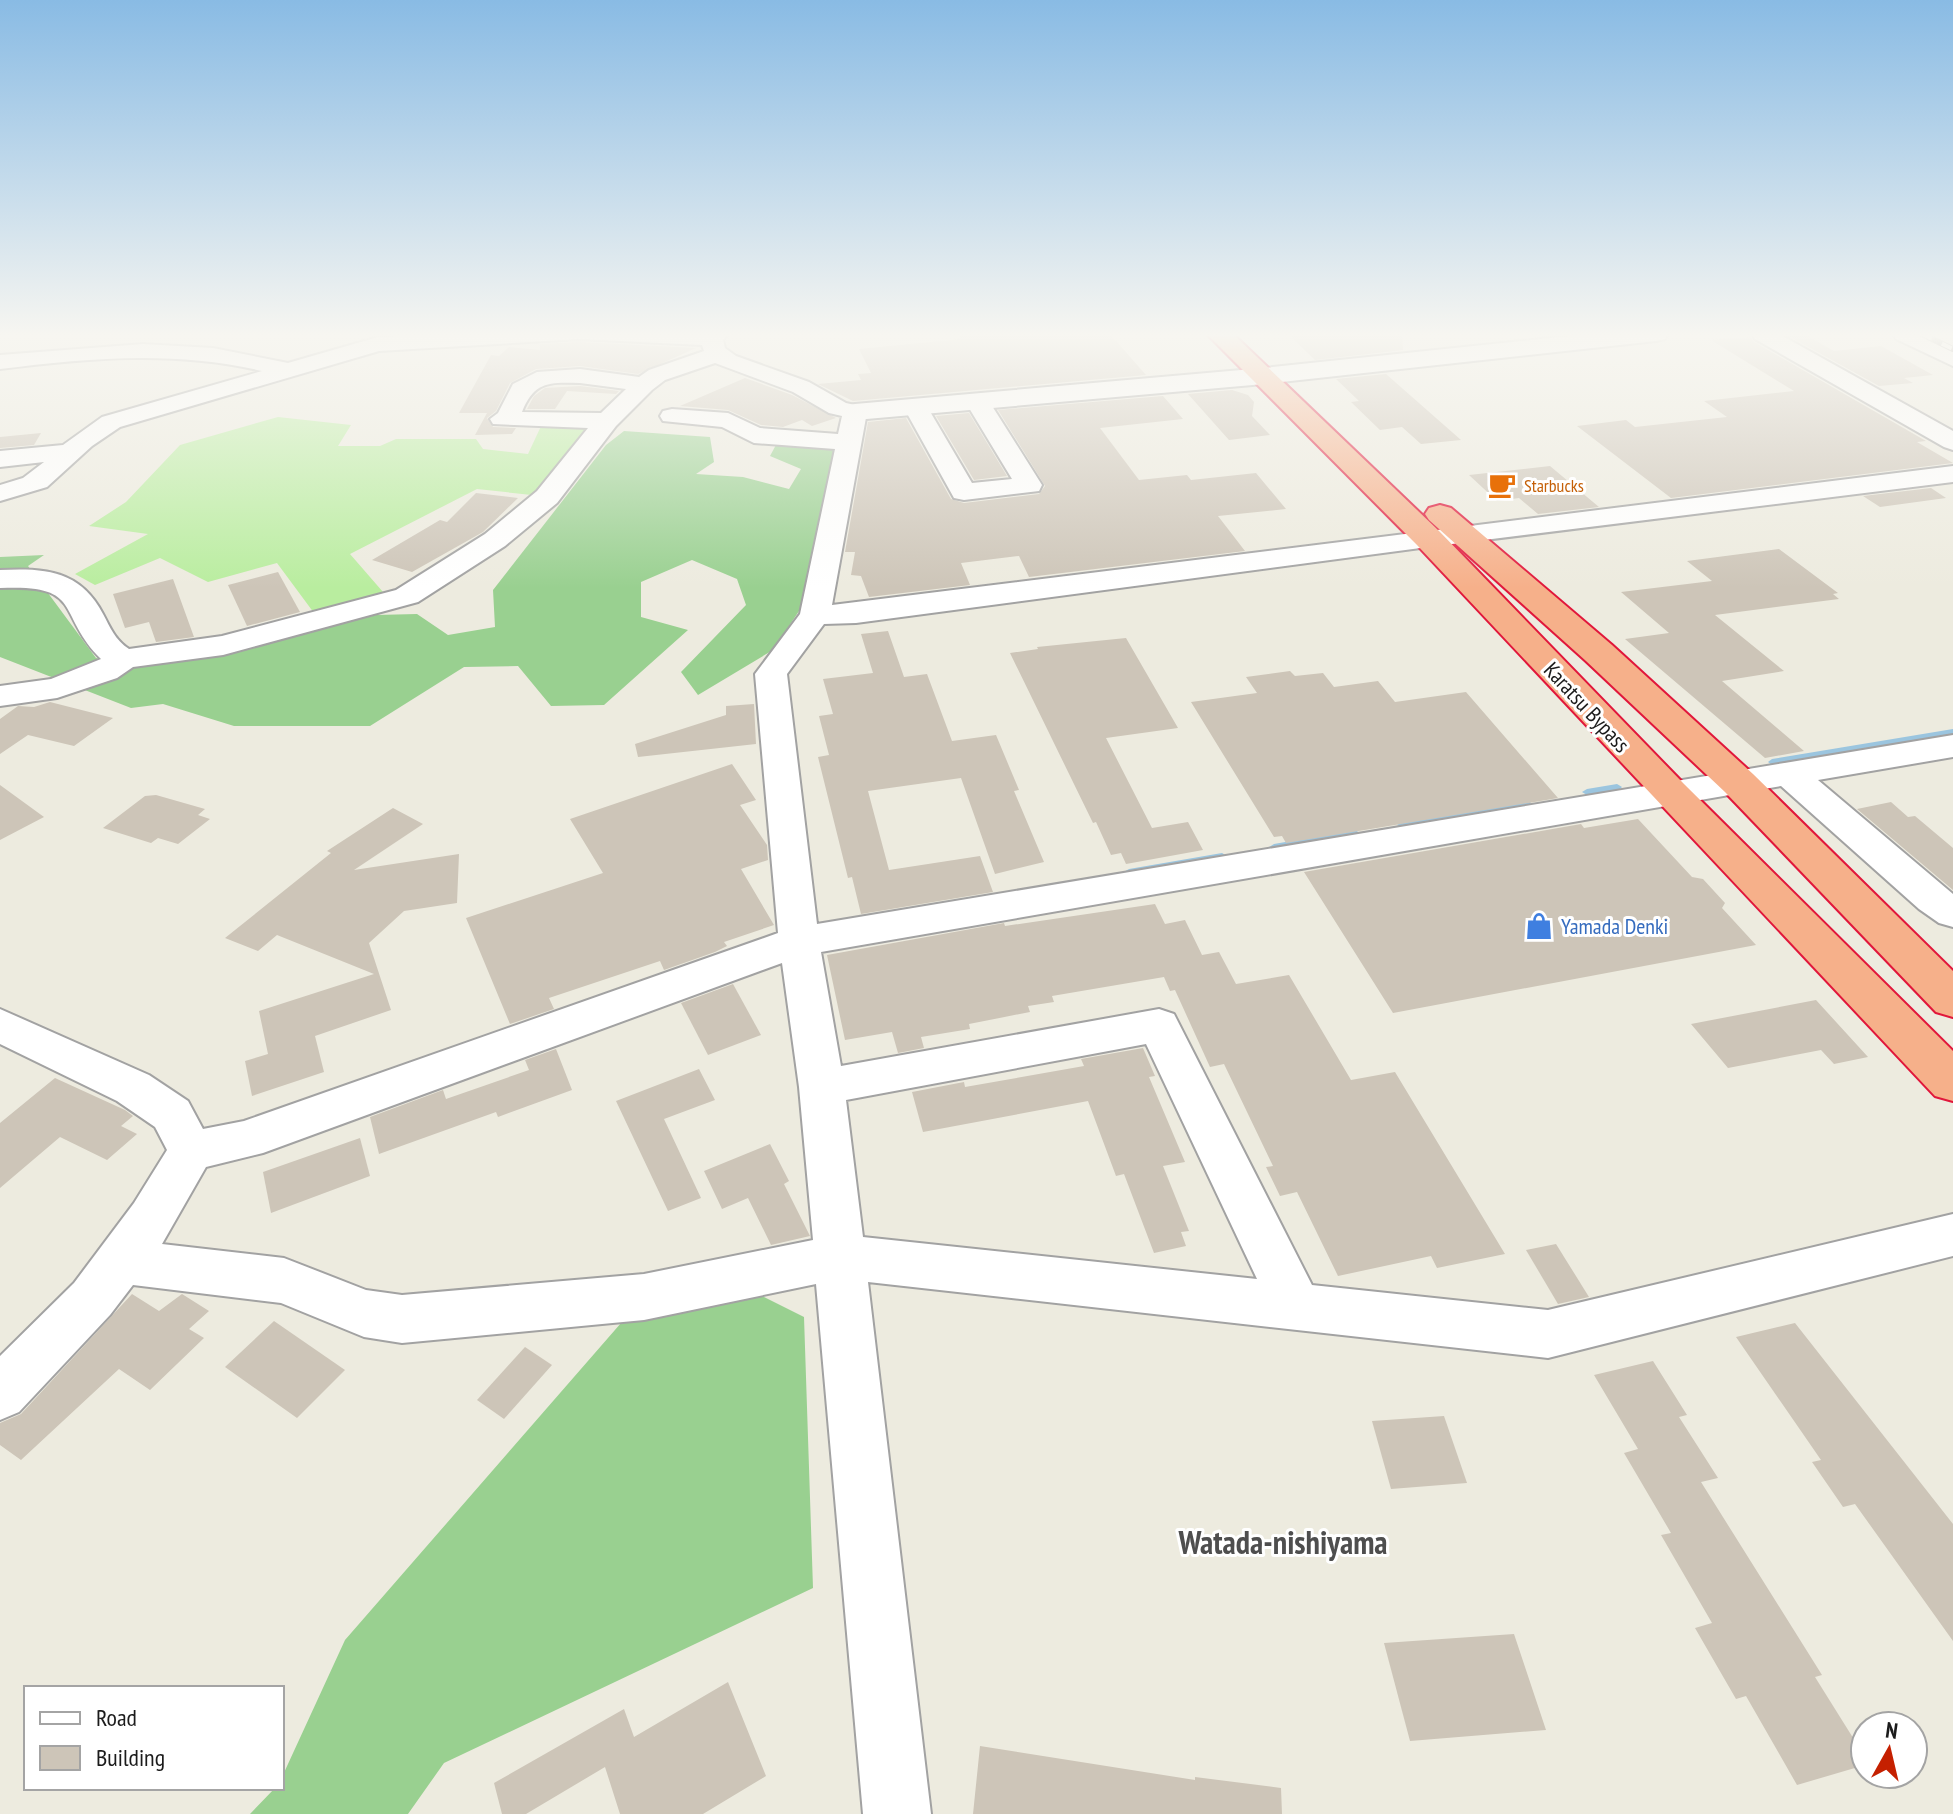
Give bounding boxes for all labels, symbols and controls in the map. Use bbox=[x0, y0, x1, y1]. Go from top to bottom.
cafe icon: Starbucks bbox=[1487, 470, 1517, 500]
place label: Starbucks bbox=[1524, 474, 1584, 497]
street label: Karatsu Bypass bbox=[1538, 656, 1636, 758]
shop icon: Yamada Denki bbox=[1524, 911, 1554, 941]
place label: Yamada Denki bbox=[1561, 912, 1668, 940]
district label: Watada-nishiyama bbox=[1177, 1521, 1388, 1563]
legend bbox=[24, 1686, 284, 1790]
text: Road bbox=[96, 1702, 137, 1733]
north arrow bbox=[1849, 1710, 1929, 1790]
text: N bbox=[1884, 1716, 1900, 1745]
text: Building bbox=[96, 1742, 165, 1773]

